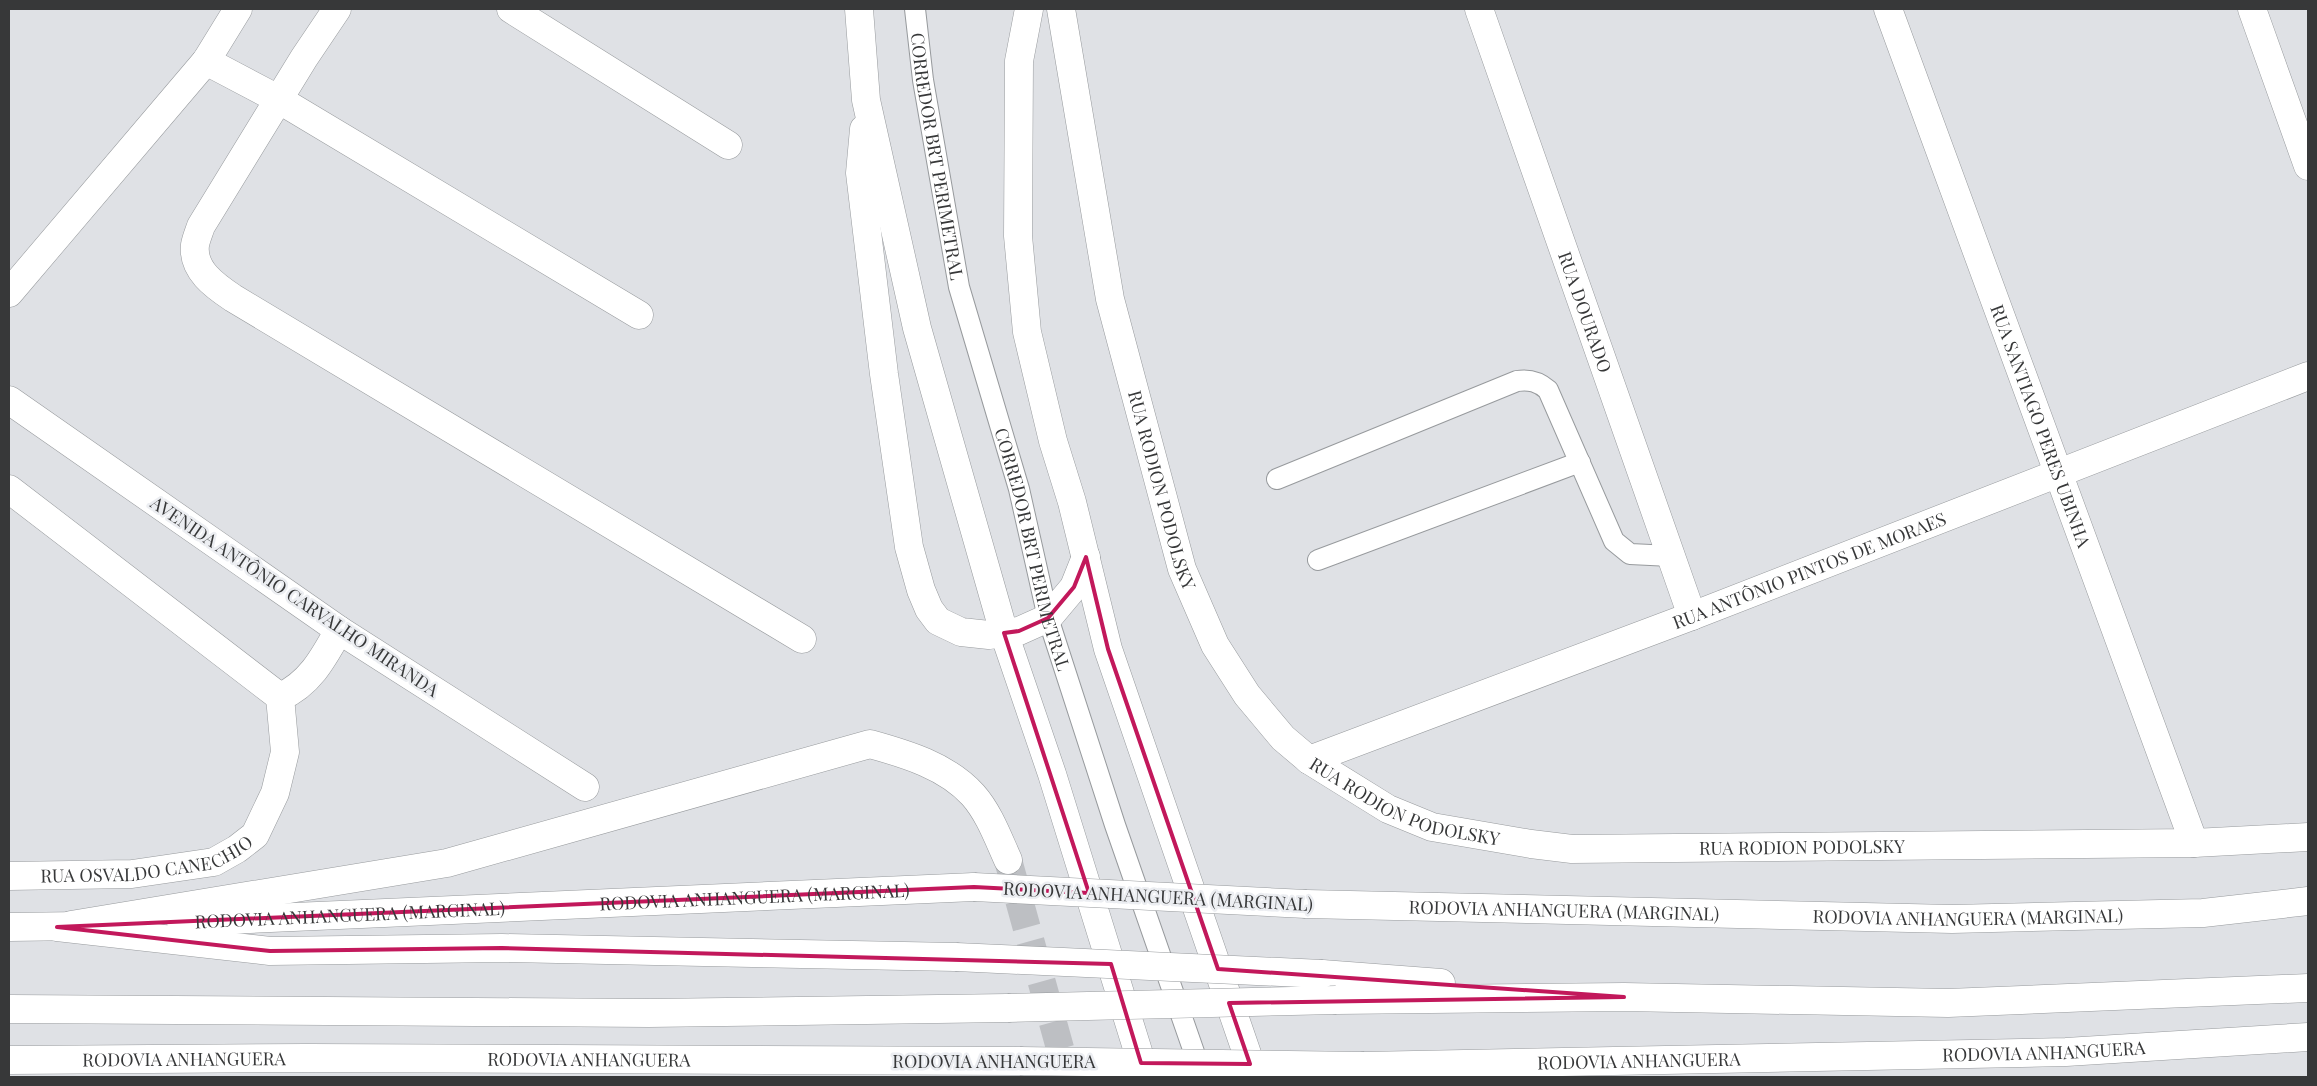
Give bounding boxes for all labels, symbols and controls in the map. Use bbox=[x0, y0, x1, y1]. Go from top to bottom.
street label: CORREDOR BRT PERIMETRAL bbox=[906, 31, 970, 282]
street label: RUA DOURADO bbox=[1553, 248, 1618, 376]
street label: RUA SANTIAGO PERES UBINHA bbox=[1985, 301, 2097, 551]
street label: RUA RODION PODOLSKY bbox=[1123, 388, 1202, 594]
street label: CORREDOR BRT PERIMETRAL bbox=[989, 425, 1076, 674]
street label: AVENIDA ANTÔNIO CARVALHO MIRANDA bbox=[145, 490, 444, 702]
street label: RUA ANTÔNIO PINTOS DE MORAES bbox=[1669, 506, 1949, 634]
street label: RUA RODION PODOLSKY bbox=[1305, 751, 1502, 850]
street label: RUA OSVALDO CANECHIO bbox=[40, 830, 257, 887]
street label: RUA RODION PODOLSKY bbox=[1699, 834, 1905, 860]
street label: RODOVIA ANHANGUERA (MARGINAL) bbox=[1002, 876, 1314, 916]
street label: RODOVIA ANHANGUERA (MARGINAL) bbox=[599, 878, 910, 916]
street label: RODOVIA ANHANGUERA (MARGINAL) bbox=[1408, 894, 1719, 926]
street label: RODOVIA ANHANGUERA (MARGINAL) bbox=[194, 896, 505, 933]
street label: RODOVIA ANHANGUERA (MARGINAL) bbox=[1812, 903, 2123, 931]
street label: RODOVIA ANHANGUERA bbox=[1942, 1035, 2147, 1066]
street label: RODOVIA ANHANGUERA bbox=[82, 1046, 286, 1072]
street label: RODOVIA ANHANGUERA bbox=[1537, 1046, 1742, 1075]
street label: RODOVIA ANHANGUERA bbox=[487, 1047, 691, 1072]
street label: RODOVIA ANHANGUERA bbox=[892, 1049, 1096, 1073]

